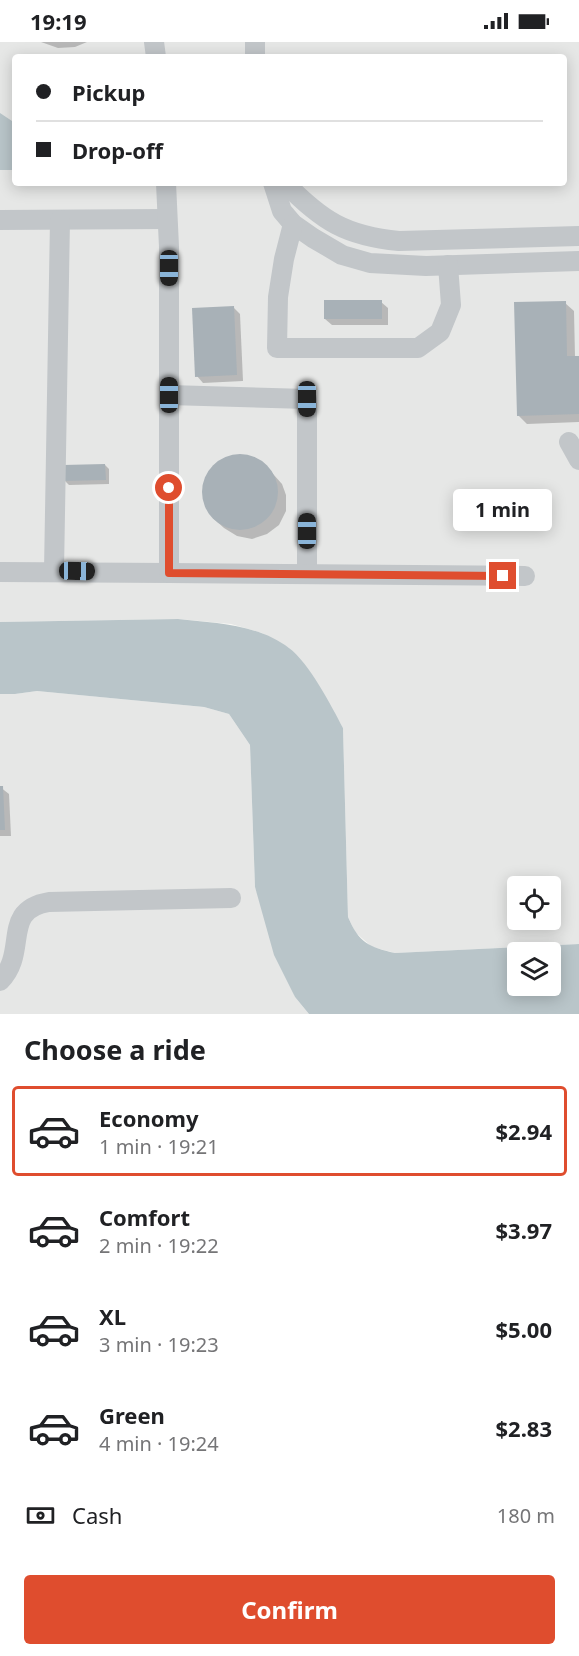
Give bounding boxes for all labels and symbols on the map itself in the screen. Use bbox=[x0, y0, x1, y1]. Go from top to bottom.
car bbox=[160, 250, 178, 286]
car bbox=[160, 377, 178, 413]
car bbox=[298, 381, 316, 417]
route start bbox=[155, 474, 182, 501]
callout: 1 min bbox=[454, 489, 552, 531]
car bbox=[298, 513, 316, 549]
car bbox=[59, 562, 95, 580]
route end bbox=[489, 562, 516, 589]

